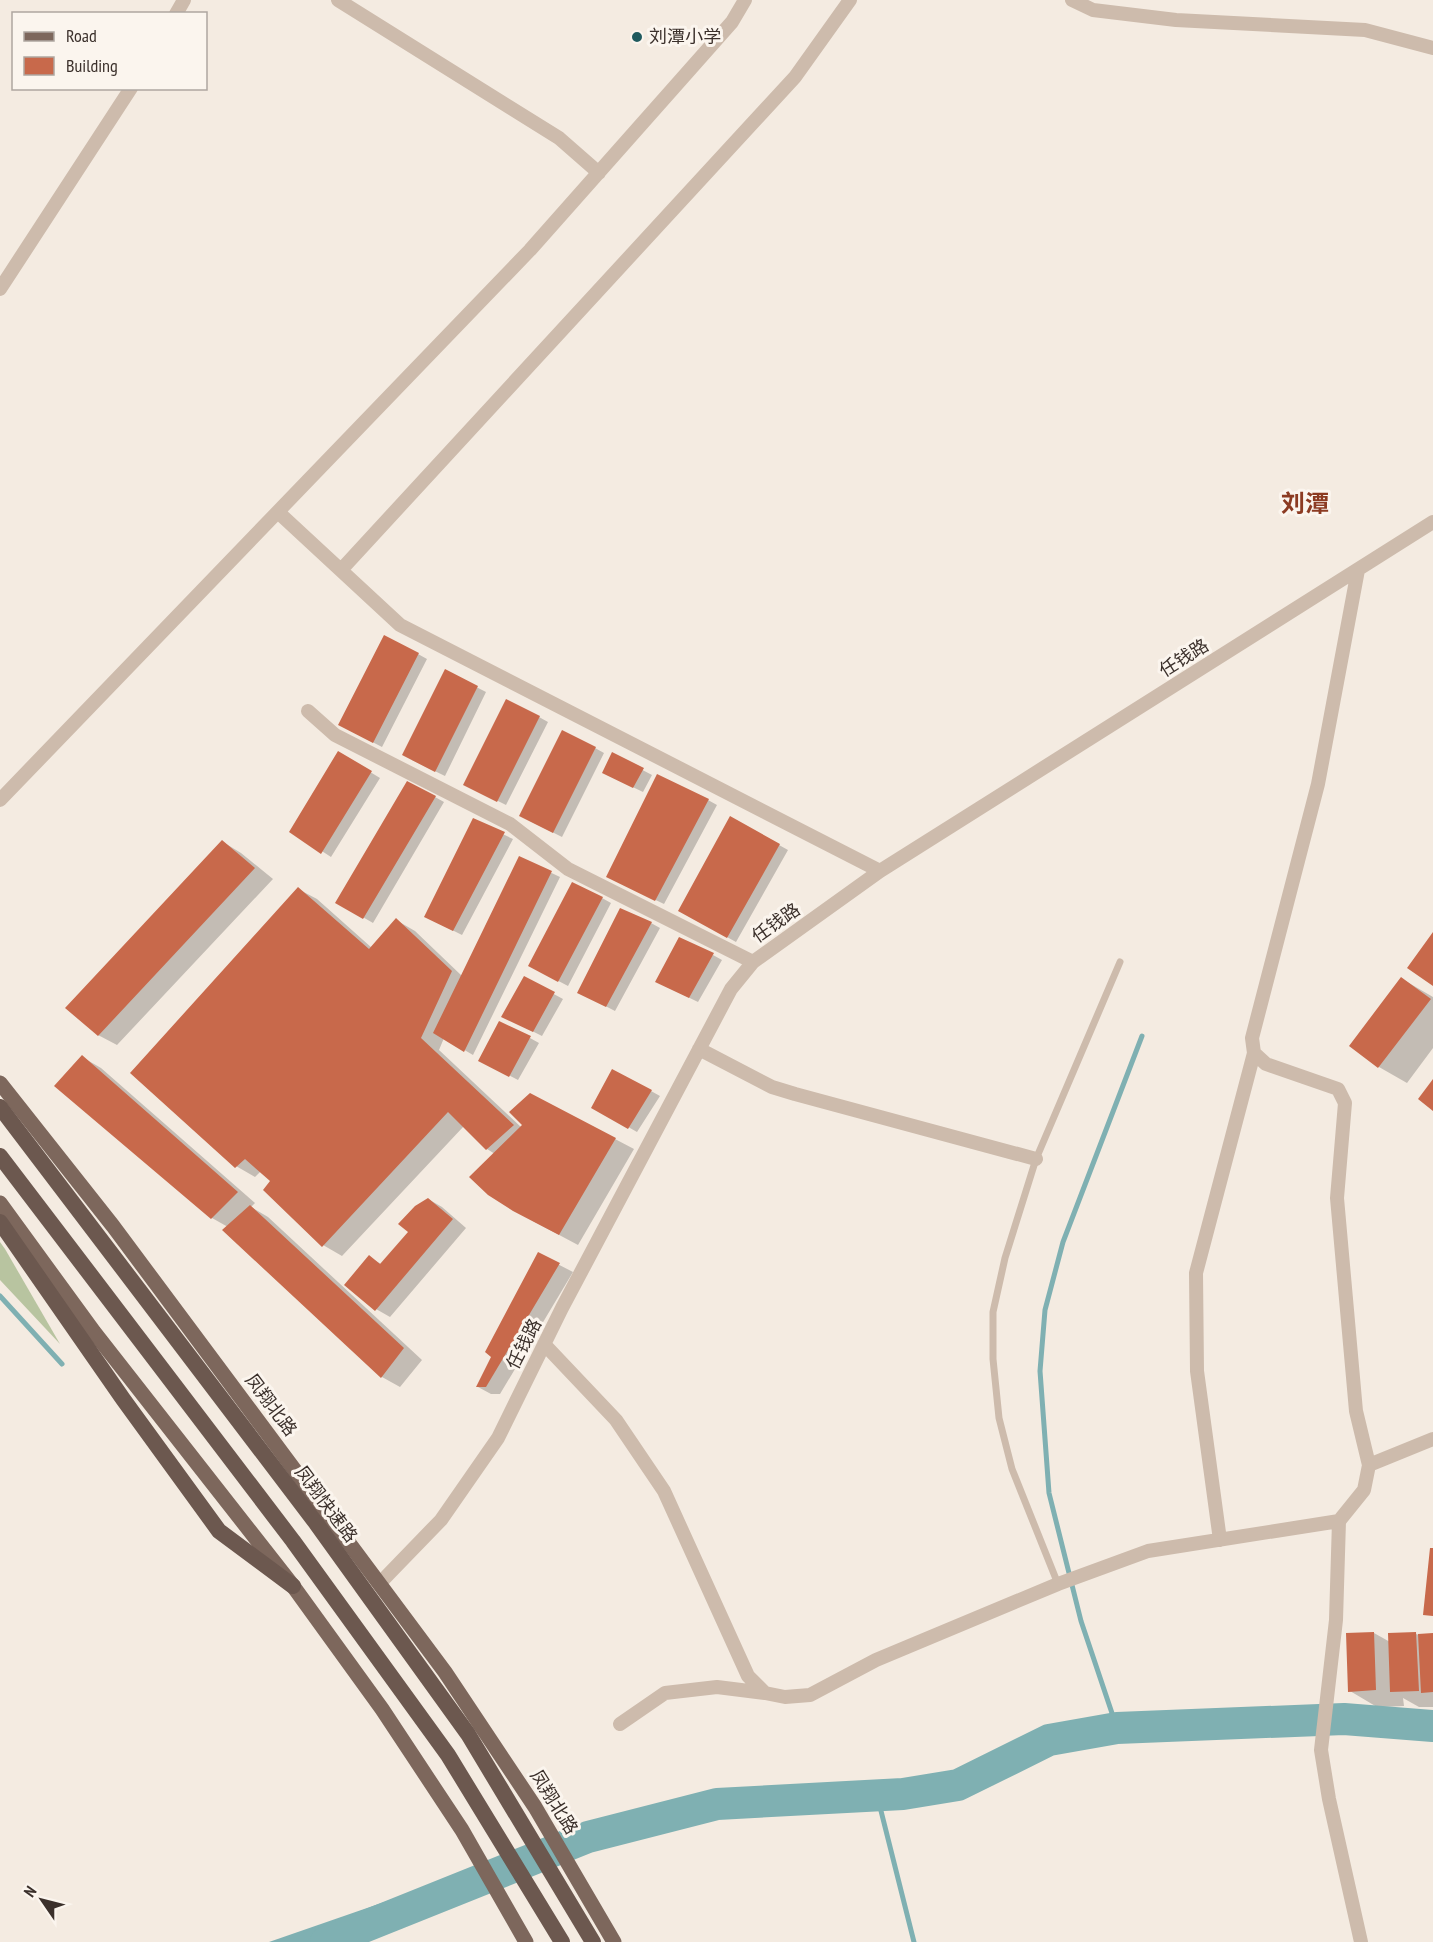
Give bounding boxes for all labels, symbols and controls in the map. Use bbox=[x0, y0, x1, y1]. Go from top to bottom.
legend bbox=[12, 12, 207, 90]
text: Road bbox=[66, 24, 97, 47]
place label: 刘潭小学 bbox=[649, 25, 721, 48]
marker: 刘潭小学 bbox=[630, 30, 644, 44]
text: Building bbox=[66, 54, 118, 77]
district label: 刘潭 bbox=[1281, 488, 1329, 519]
street label: 任钱路 bbox=[1155, 634, 1213, 682]
street label: 任钱路 bbox=[747, 898, 804, 947]
street label: 任钱路 bbox=[501, 1314, 546, 1373]
street label: 凤翔北路 bbox=[241, 1369, 302, 1440]
street label: 凤翔快速路 bbox=[290, 1461, 363, 1547]
street label: 凤翔北路 bbox=[526, 1765, 583, 1838]
north arrow bbox=[12, 1870, 72, 1930]
text: N bbox=[19, 1882, 40, 1901]

